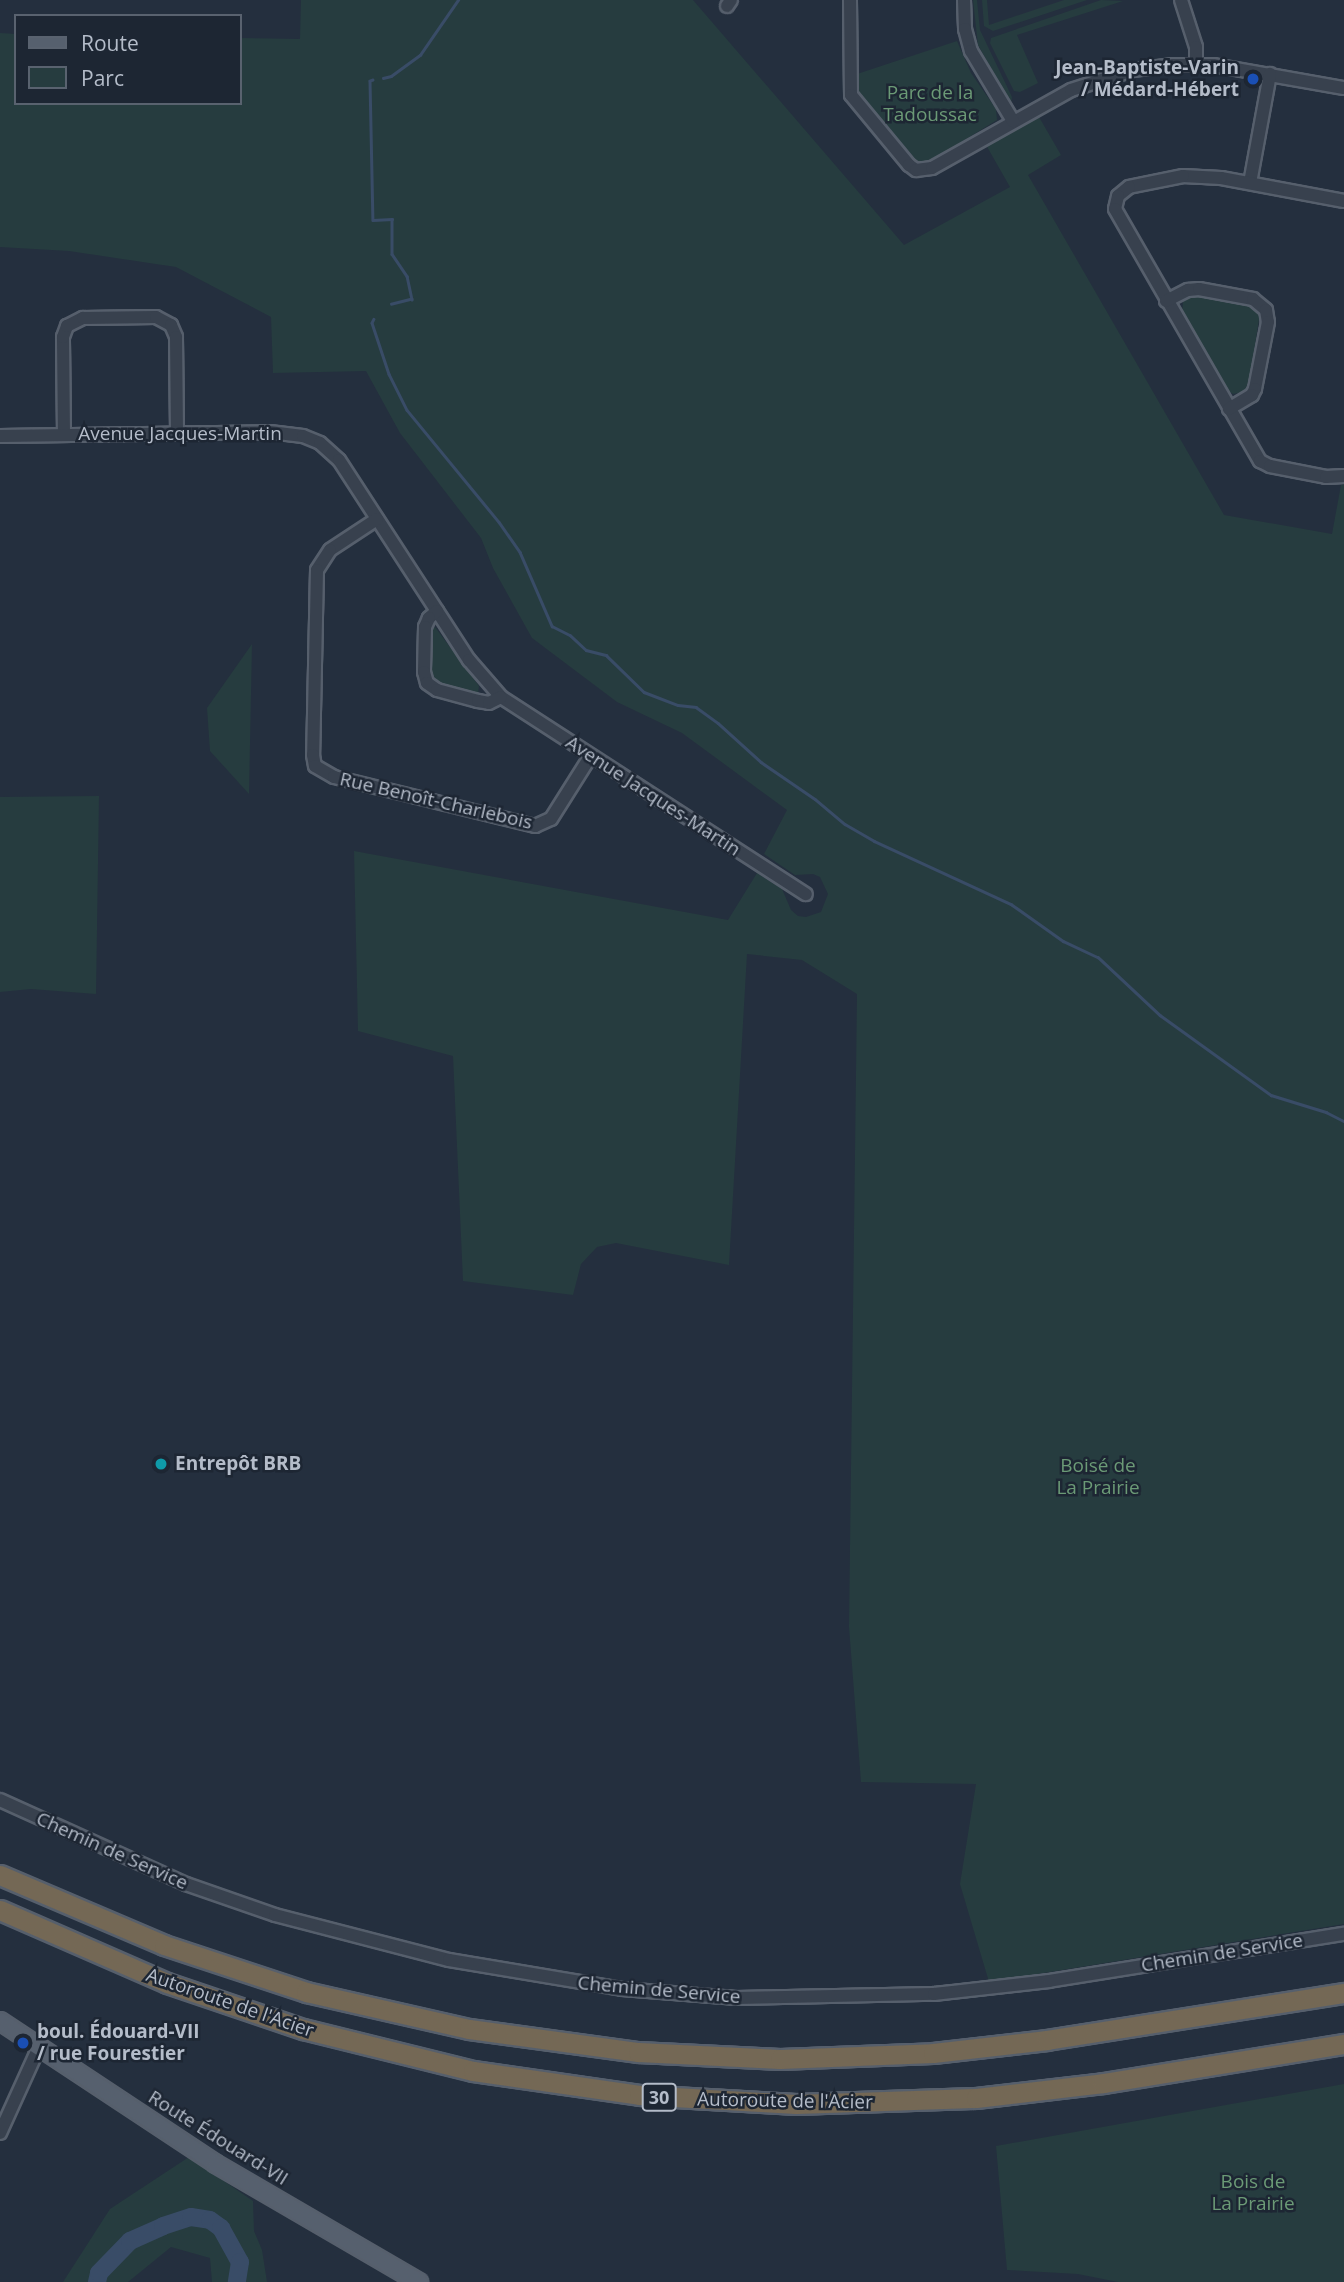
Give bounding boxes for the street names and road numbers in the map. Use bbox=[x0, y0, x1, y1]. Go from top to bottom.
street label: Avenue Jacques-Martin bbox=[78, 423, 282, 445]
street label: Avenue Jacques-Martin bbox=[561, 731, 745, 861]
street label: Rue Benoît-Charlebois bbox=[337, 768, 535, 834]
street label: Chemin de Service bbox=[33, 1807, 191, 1895]
street label: Chemin de Service bbox=[1140, 1929, 1304, 1977]
street label: Autoroute de l'Acier bbox=[143, 1964, 317, 2042]
street label: Chemin de Service bbox=[577, 1972, 741, 2008]
road number: 30 bbox=[642, 2082, 676, 2112]
street label: Route Édouard-VII bbox=[144, 2086, 292, 2190]
street label: Autoroute de l'Acier bbox=[697, 2088, 873, 2114]

